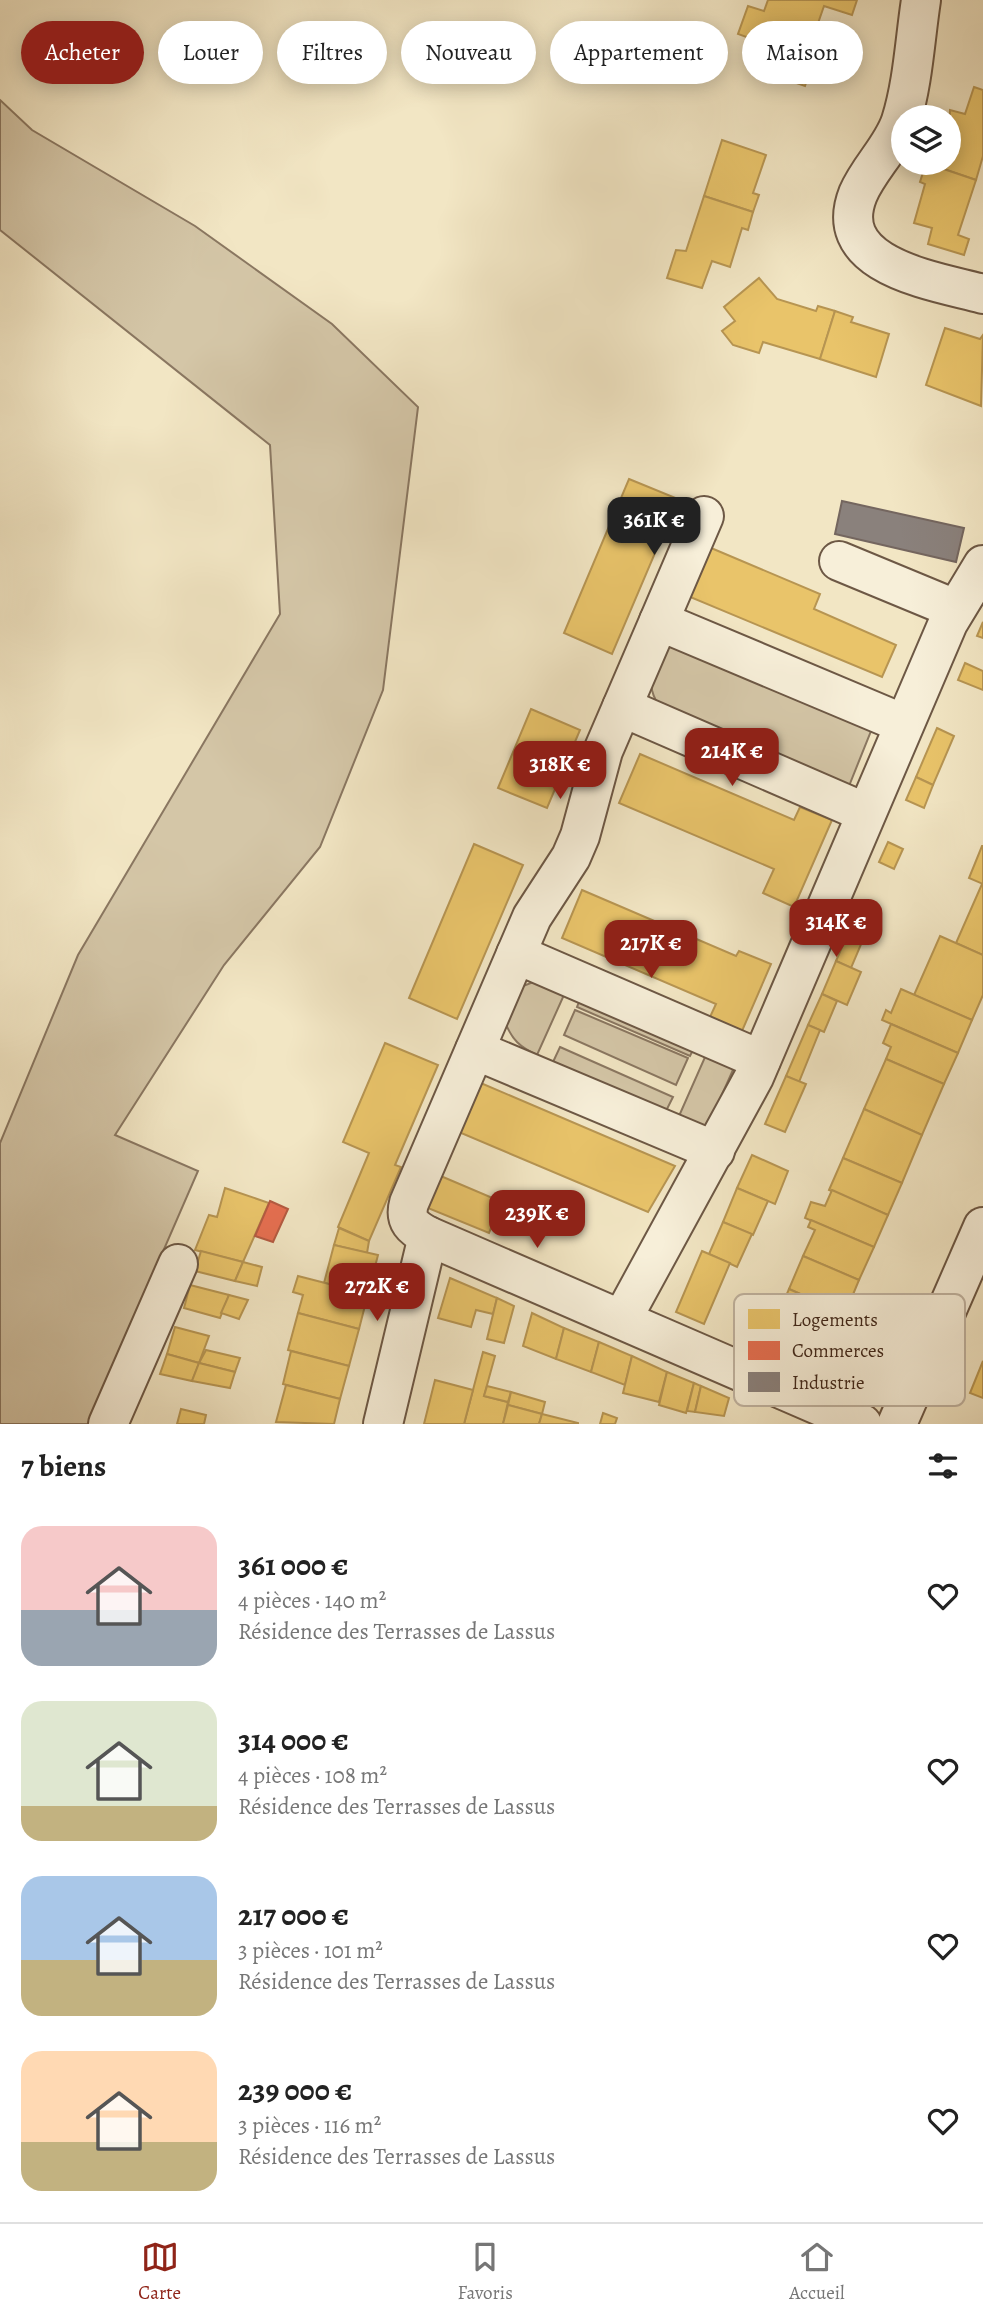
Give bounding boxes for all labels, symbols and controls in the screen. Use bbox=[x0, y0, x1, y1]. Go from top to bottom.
chip: Acheter bbox=[21, 21, 144, 84]
chip: Louer bbox=[158, 21, 263, 84]
chip: Filtres bbox=[277, 21, 387, 84]
chip: Nouveau bbox=[401, 21, 536, 84]
chip: Appartement bbox=[550, 21, 728, 84]
chip: Maison bbox=[742, 21, 863, 84]
map controls bbox=[891, 105, 961, 175]
button: layers bbox=[891, 105, 961, 175]
pin: 361K € bbox=[597, 498, 711, 557]
text: 361K € bbox=[623, 504, 685, 535]
pin: 214K € bbox=[675, 728, 789, 788]
text: 214K € bbox=[701, 735, 763, 766]
pin: 318K € bbox=[503, 742, 617, 801]
text: 318K € bbox=[529, 748, 591, 779]
pin: 314K € bbox=[779, 900, 893, 959]
text: 314K € bbox=[805, 906, 867, 937]
pin: 217K € bbox=[594, 920, 708, 980]
text: 217K € bbox=[620, 927, 682, 958]
pin: 239K € bbox=[480, 1190, 594, 1250]
text: 239K € bbox=[505, 1197, 569, 1228]
pin: 272K € bbox=[320, 1264, 434, 1323]
text: 272K € bbox=[345, 1270, 409, 1301]
legend bbox=[734, 1294, 965, 1406]
text: Logements bbox=[792, 1307, 878, 1333]
text: Commerces bbox=[792, 1338, 884, 1364]
text: Industrie bbox=[792, 1370, 865, 1396]
text: 7 biens bbox=[21, 1446, 106, 1486]
icon: filters bbox=[924, 1447, 962, 1485]
text: 361 000 € bbox=[238, 1545, 349, 1585]
icon: home bbox=[77, 1554, 161, 1638]
icon: heart bbox=[924, 1577, 962, 1615]
text: 4 pièces · 140 m² bbox=[238, 1585, 386, 1616]
text: Résidence des Terrasses de Lassus bbox=[238, 1616, 555, 1647]
text: 314 000 € bbox=[238, 1720, 349, 1760]
icon: home bbox=[77, 1729, 161, 1813]
icon: heart bbox=[924, 1752, 962, 1790]
text: 4 pièces · 108 m² bbox=[238, 1760, 387, 1791]
text: Résidence des Terrasses de Lassus bbox=[238, 1791, 555, 1822]
text: 217 000 € bbox=[238, 1895, 349, 1935]
icon: home bbox=[77, 1904, 161, 1988]
icon: heart bbox=[924, 1927, 962, 1965]
text: 3 pièces · 101 m² bbox=[238, 1935, 383, 1966]
text: Résidence des Terrasses de Lassus bbox=[238, 1966, 555, 1997]
text: 239 000 € bbox=[238, 2070, 352, 2110]
icon: home bbox=[77, 2079, 161, 2163]
icon: heart bbox=[924, 2102, 962, 2140]
text: 3 pièces · 116 m² bbox=[238, 2110, 381, 2141]
text: Résidence des Terrasses de Lassus bbox=[238, 2141, 555, 2172]
tab: Carte bbox=[138, 2238, 181, 2306]
tab: Favoris bbox=[458, 2238, 513, 2306]
tab: Accueil bbox=[789, 2238, 845, 2306]

